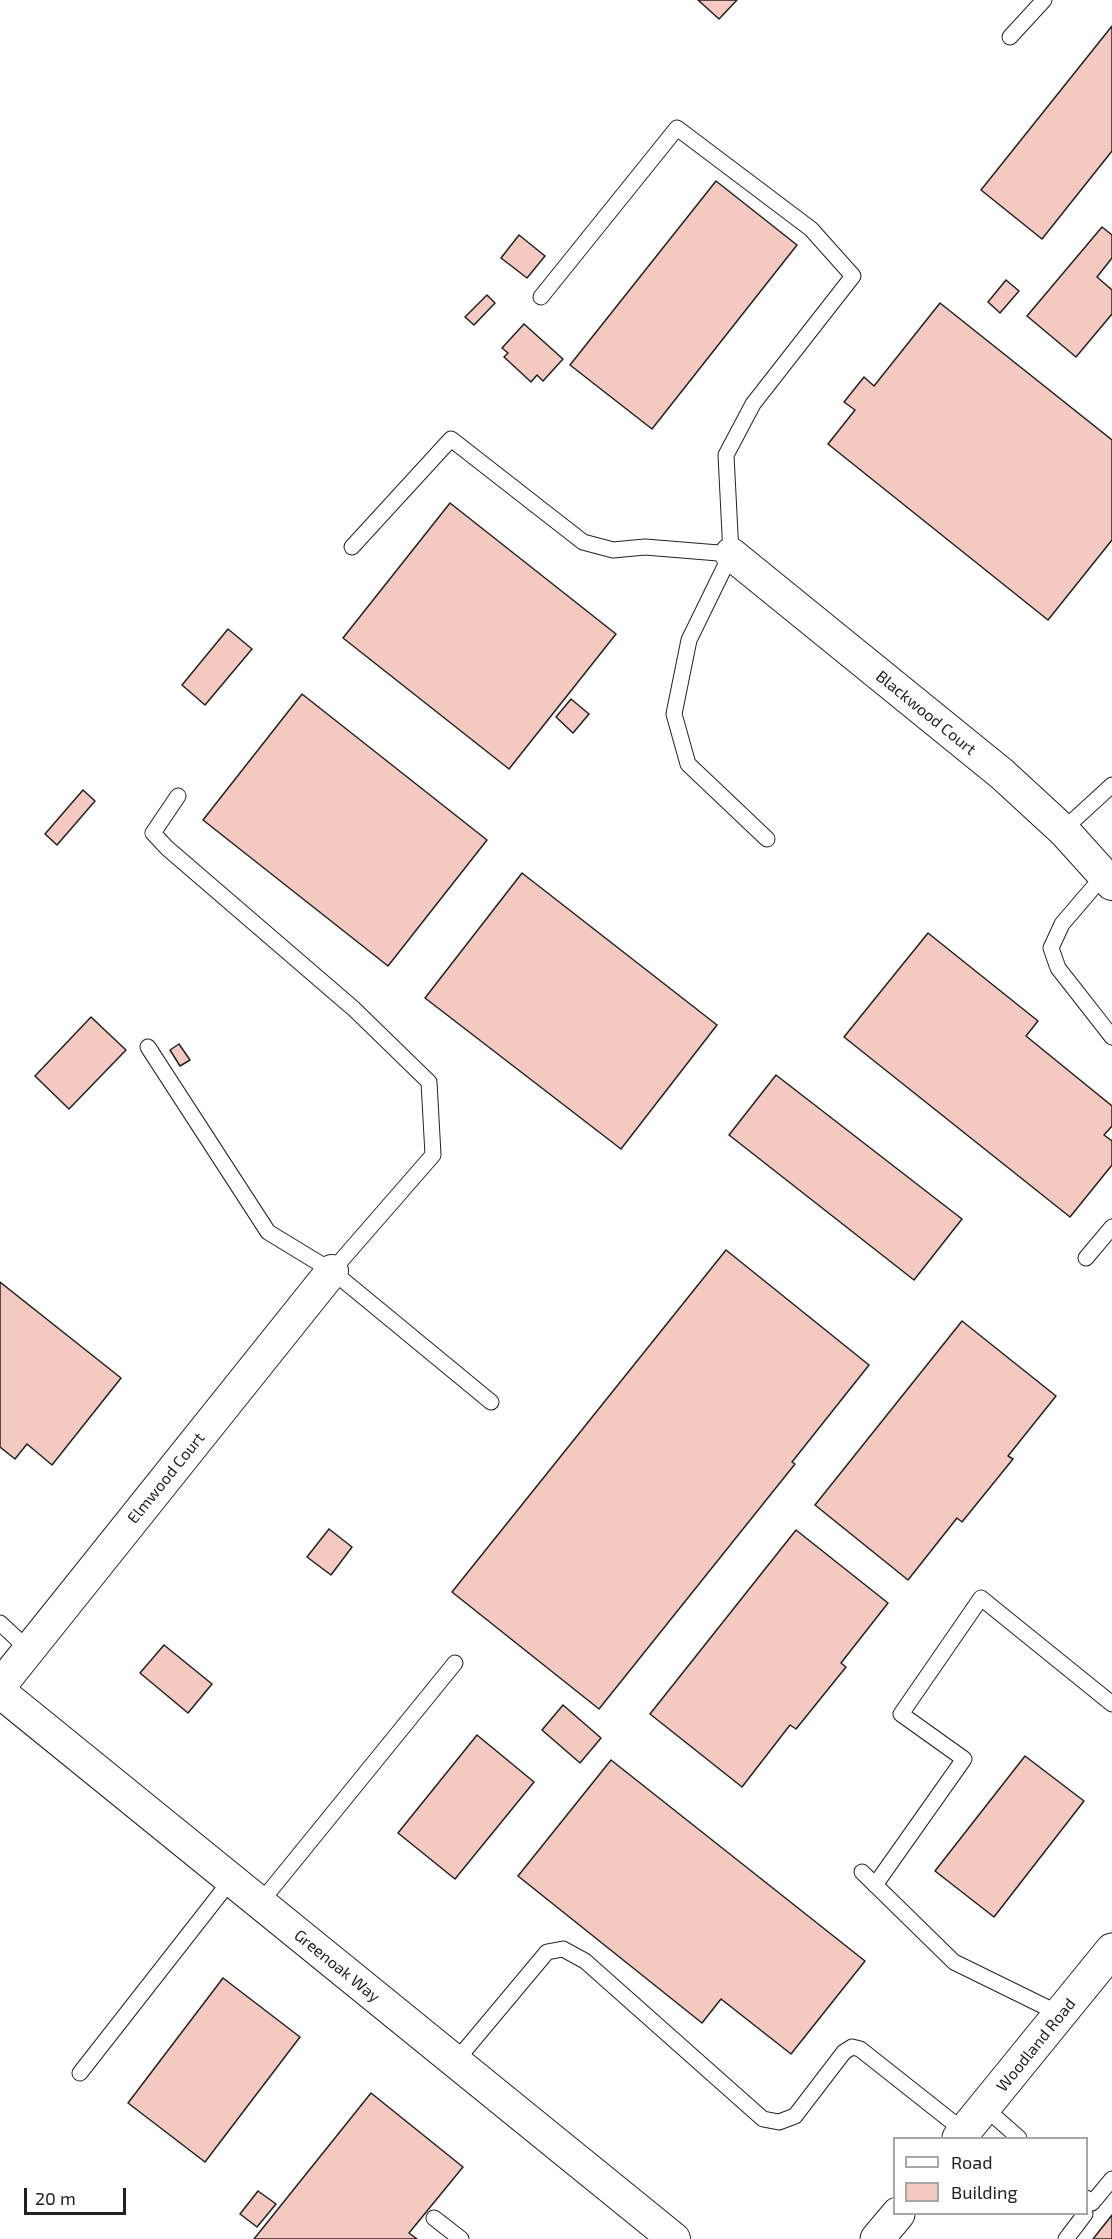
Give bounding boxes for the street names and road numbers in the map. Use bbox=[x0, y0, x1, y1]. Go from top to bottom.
street label: Blackwood Court bbox=[872, 667, 980, 759]
street label: Elmwood Court bbox=[123, 1429, 209, 1527]
street label: Greenoak Way bbox=[290, 1926, 384, 2006]
street label: Woodland Road bbox=[992, 1994, 1080, 2096]

